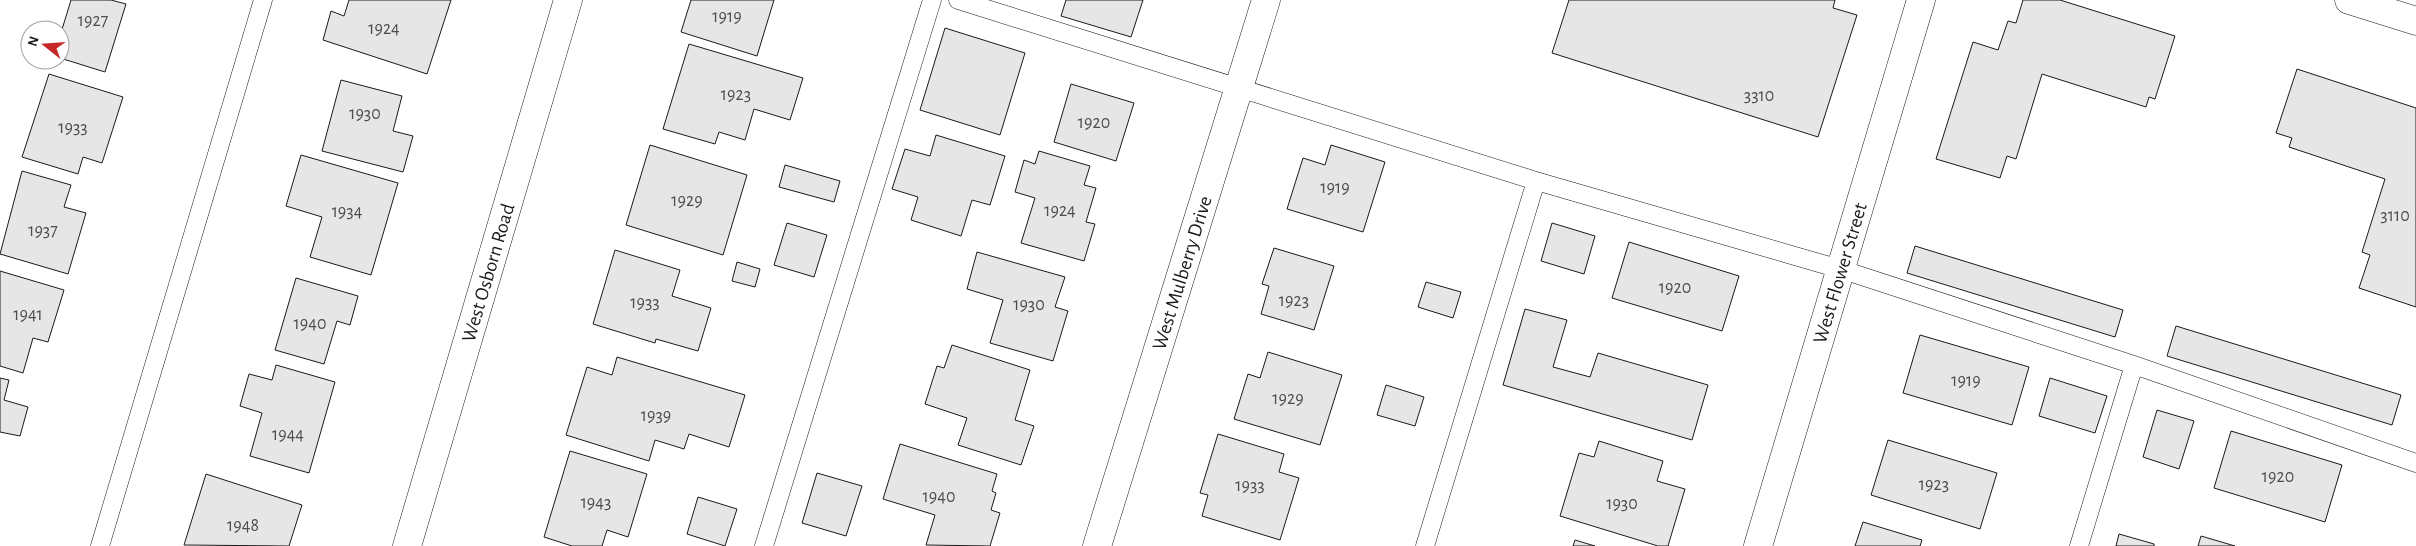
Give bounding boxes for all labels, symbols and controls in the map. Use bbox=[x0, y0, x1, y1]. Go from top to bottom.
house number: 1919 bbox=[712, 8, 742, 26]
house number: 1927 bbox=[78, 12, 108, 30]
north arrow bbox=[20, 20, 70, 70]
house number: 1924 bbox=[368, 20, 400, 38]
text: N bbox=[25, 35, 42, 48]
house number: 1923 bbox=[721, 86, 751, 104]
house number: 3310 bbox=[1744, 87, 1774, 105]
house number: 1930 bbox=[349, 105, 381, 123]
house number: 1920 bbox=[1078, 114, 1110, 132]
house number: 1933 bbox=[58, 119, 88, 137]
house number: 1919 bbox=[1320, 179, 1350, 197]
house number: 1929 bbox=[671, 192, 703, 210]
street label: West Mulberry Drive bbox=[1149, 194, 1216, 352]
street label: West Flower Street bbox=[1810, 200, 1871, 346]
street label: West Osborn Road bbox=[459, 201, 518, 344]
house number: 1924 bbox=[1044, 202, 1076, 220]
house number: 1934 bbox=[332, 203, 363, 221]
house number: 3110 bbox=[2380, 207, 2410, 225]
house number: 1937 bbox=[28, 222, 58, 240]
house number: 1920 bbox=[1659, 279, 1691, 297]
house number: 1923 bbox=[1279, 292, 1309, 310]
house number: 1933 bbox=[630, 294, 660, 312]
house number: 1930 bbox=[1013, 296, 1045, 314]
house number: 1941 bbox=[13, 306, 43, 324]
house number: 1940 bbox=[294, 315, 326, 333]
house number: 1919 bbox=[1951, 372, 1981, 390]
house number: 1929 bbox=[1272, 390, 1304, 408]
house number: 1939 bbox=[641, 407, 671, 425]
house number: 1944 bbox=[272, 426, 304, 444]
house number: 1920 bbox=[2262, 468, 2294, 486]
house number: 1923 bbox=[1919, 476, 1949, 494]
house number: 1933 bbox=[1235, 477, 1265, 495]
house number: 1940 bbox=[923, 488, 955, 506]
house number: 1943 bbox=[581, 494, 611, 512]
house number: 1930 bbox=[1606, 495, 1638, 513]
house number: 1948 bbox=[227, 517, 259, 535]

